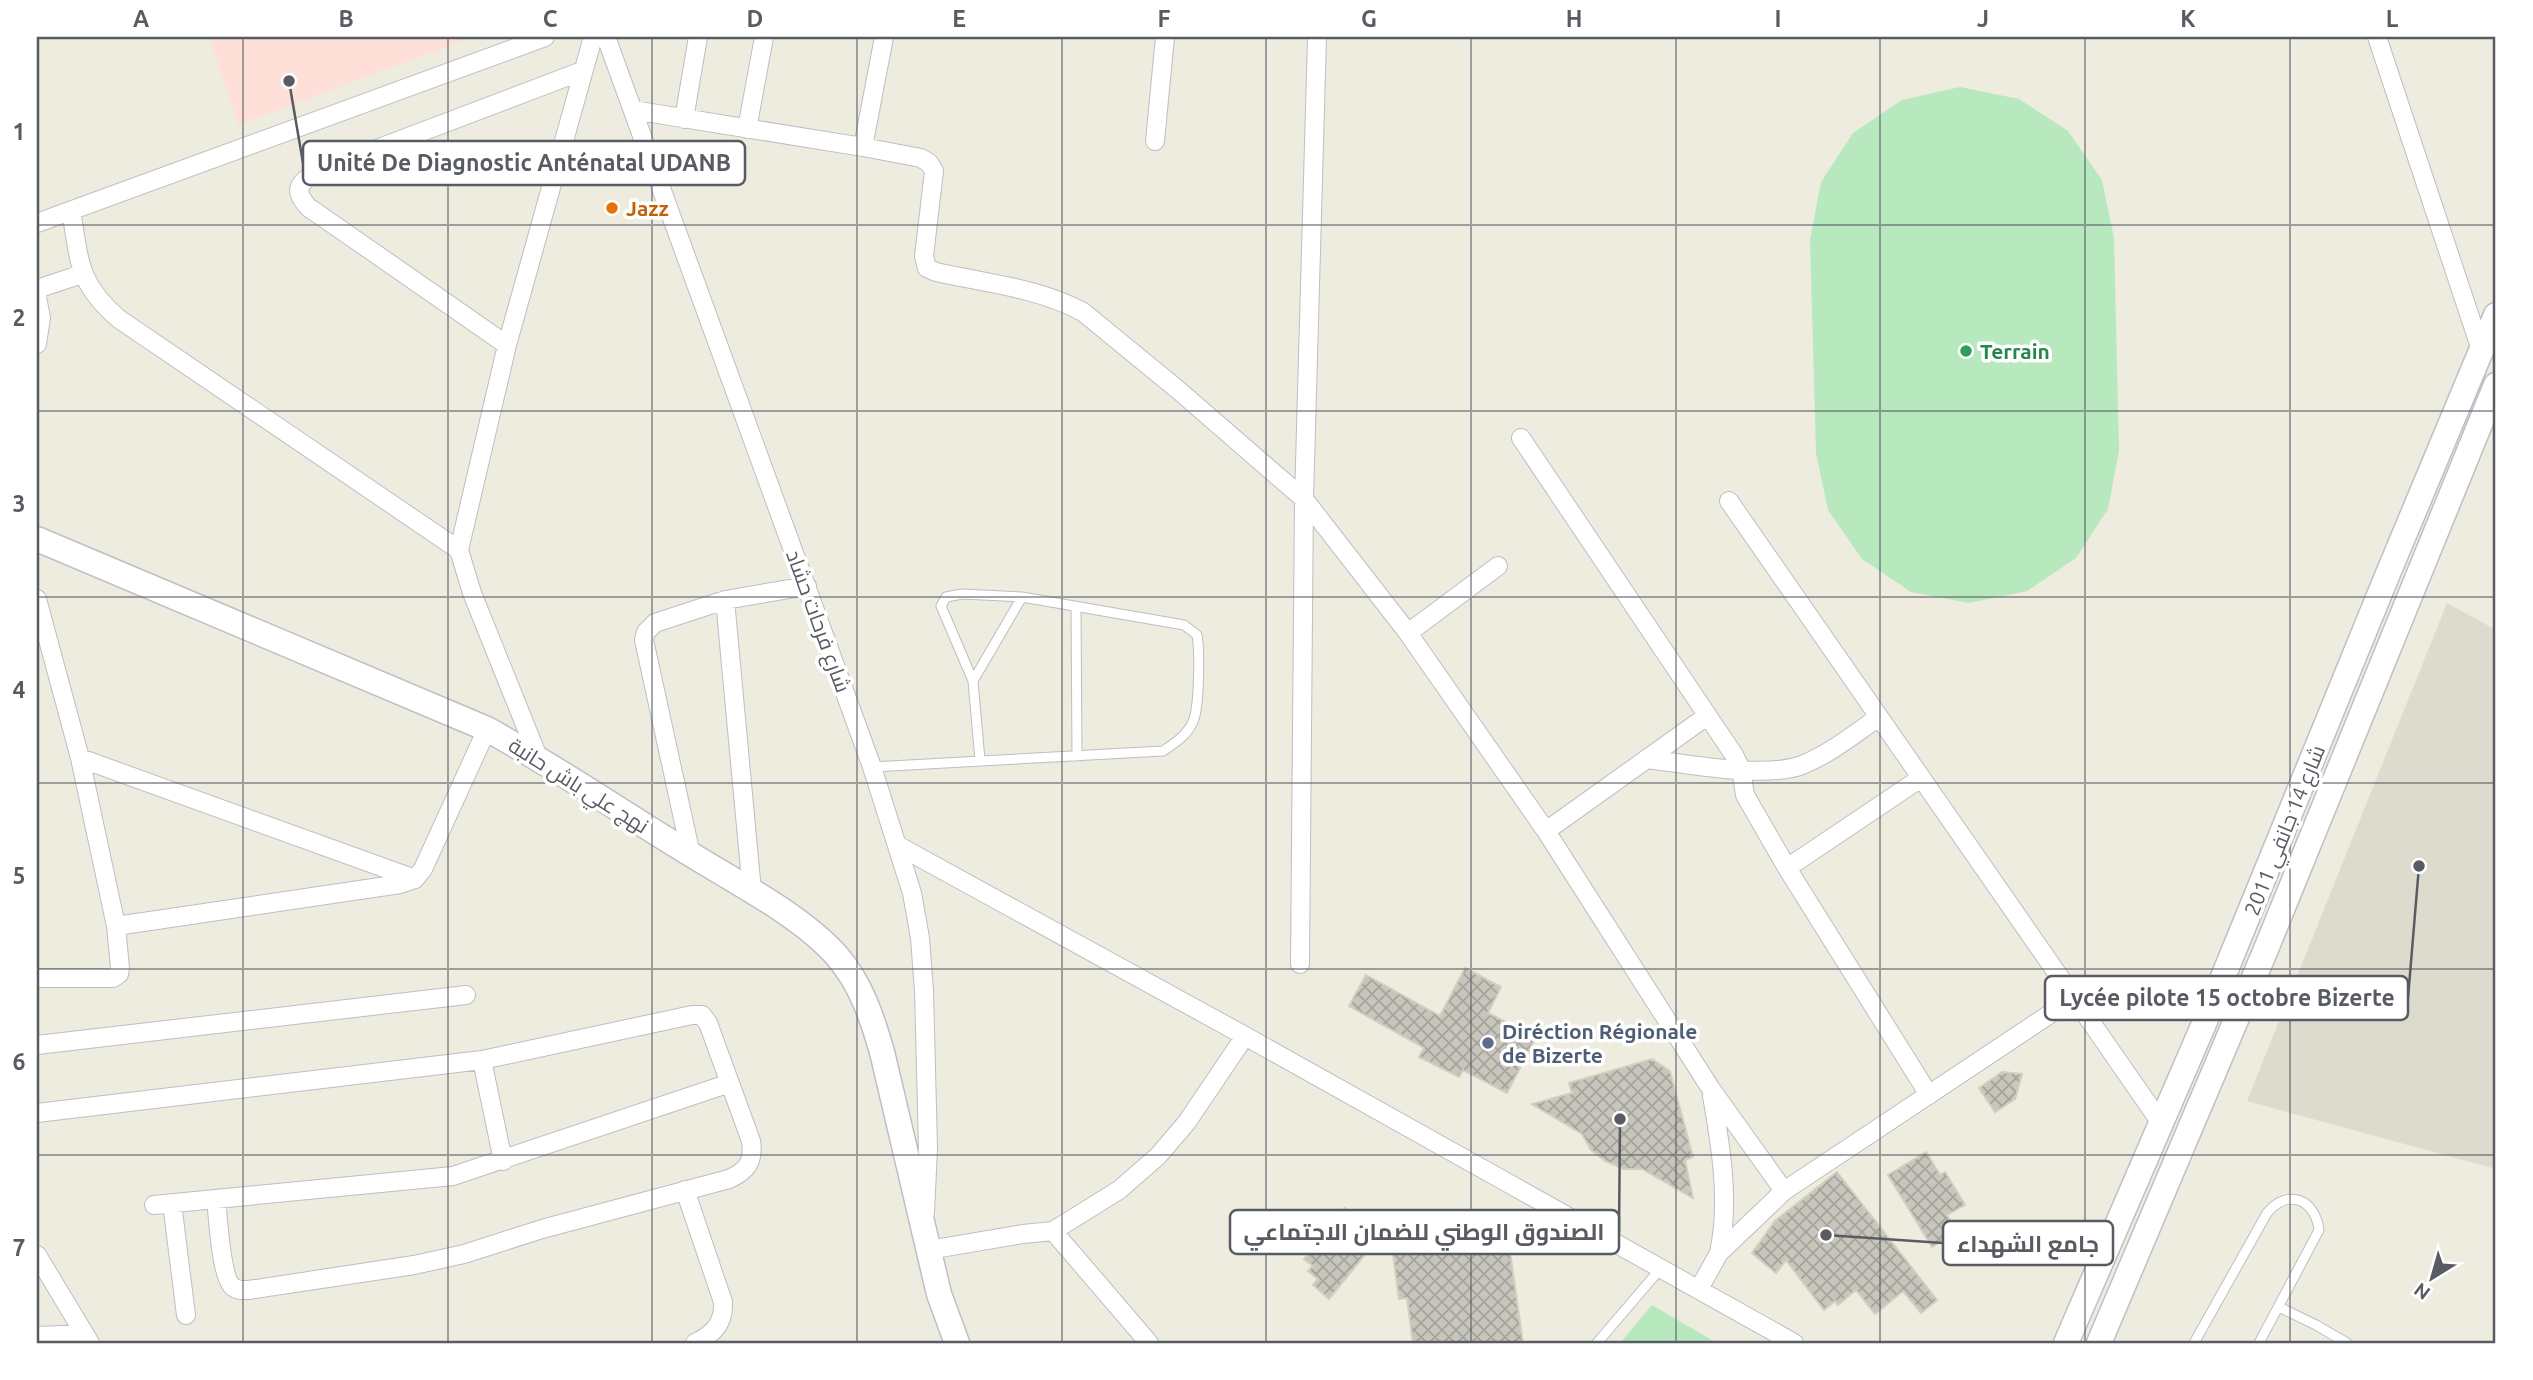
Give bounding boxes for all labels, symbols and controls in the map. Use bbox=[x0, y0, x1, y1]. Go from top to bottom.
text: A bbox=[133, 6, 149, 31]
text: B bbox=[338, 6, 354, 31]
text: C bbox=[543, 6, 558, 31]
text: D bbox=[747, 6, 763, 31]
text: E bbox=[952, 6, 966, 31]
text: F bbox=[1158, 6, 1171, 31]
text: G bbox=[1361, 6, 1377, 31]
text: H bbox=[1566, 6, 1582, 31]
text: I bbox=[1775, 6, 1781, 31]
text: J bbox=[1977, 6, 1989, 31]
text: K bbox=[2180, 6, 2196, 31]
text: L bbox=[2386, 6, 2399, 31]
text: 1 bbox=[13, 119, 25, 144]
callout: Unité De Diagnostic Anténatal UDANB bbox=[303, 141, 745, 185]
text: Unité De Diagnostic Anténatal UDANB bbox=[317, 150, 731, 175]
place label: Jazz bbox=[626, 196, 669, 220]
marker: Jazz bbox=[604, 200, 620, 216]
text: 2 bbox=[13, 305, 25, 330]
place label: Terrain bbox=[1980, 339, 2050, 363]
marker: Terrain bbox=[1958, 343, 1974, 359]
text: 3 bbox=[13, 491, 25, 516]
street label: شارع فرحات حشاد bbox=[779, 546, 856, 697]
text: 4 bbox=[13, 677, 26, 702]
street label: نهج علي باش حانبة bbox=[502, 732, 653, 842]
street label: شارع 14 جانفي 2011 bbox=[2239, 741, 2334, 921]
text: 5 bbox=[13, 863, 25, 888]
callout: Lycée pilote 15 octobre Bizerte bbox=[2045, 976, 2408, 1020]
text: Lycée pilote 15 octobre Bizerte bbox=[2059, 985, 2395, 1010]
place label: Diréction Régionale de Bizerte bbox=[1502, 1019, 1697, 1067]
marker: Diréction Régionale de Bizerte bbox=[1480, 1035, 1496, 1051]
text: 6 bbox=[13, 1049, 26, 1074]
callout: الصندوق الوطني للضمان الاجتماعي bbox=[1230, 1210, 1619, 1254]
text: الصندوق الوطني للضمان الاجتماعي bbox=[1243, 1219, 1605, 1251]
callout: جامع الشهداء bbox=[1943, 1221, 2113, 1265]
text: جامع الشهداء bbox=[1957, 1231, 2099, 1260]
text: 7 bbox=[13, 1235, 25, 1260]
north arrow bbox=[2396, 1244, 2466, 1314]
text: N bbox=[2409, 1279, 2434, 1305]

